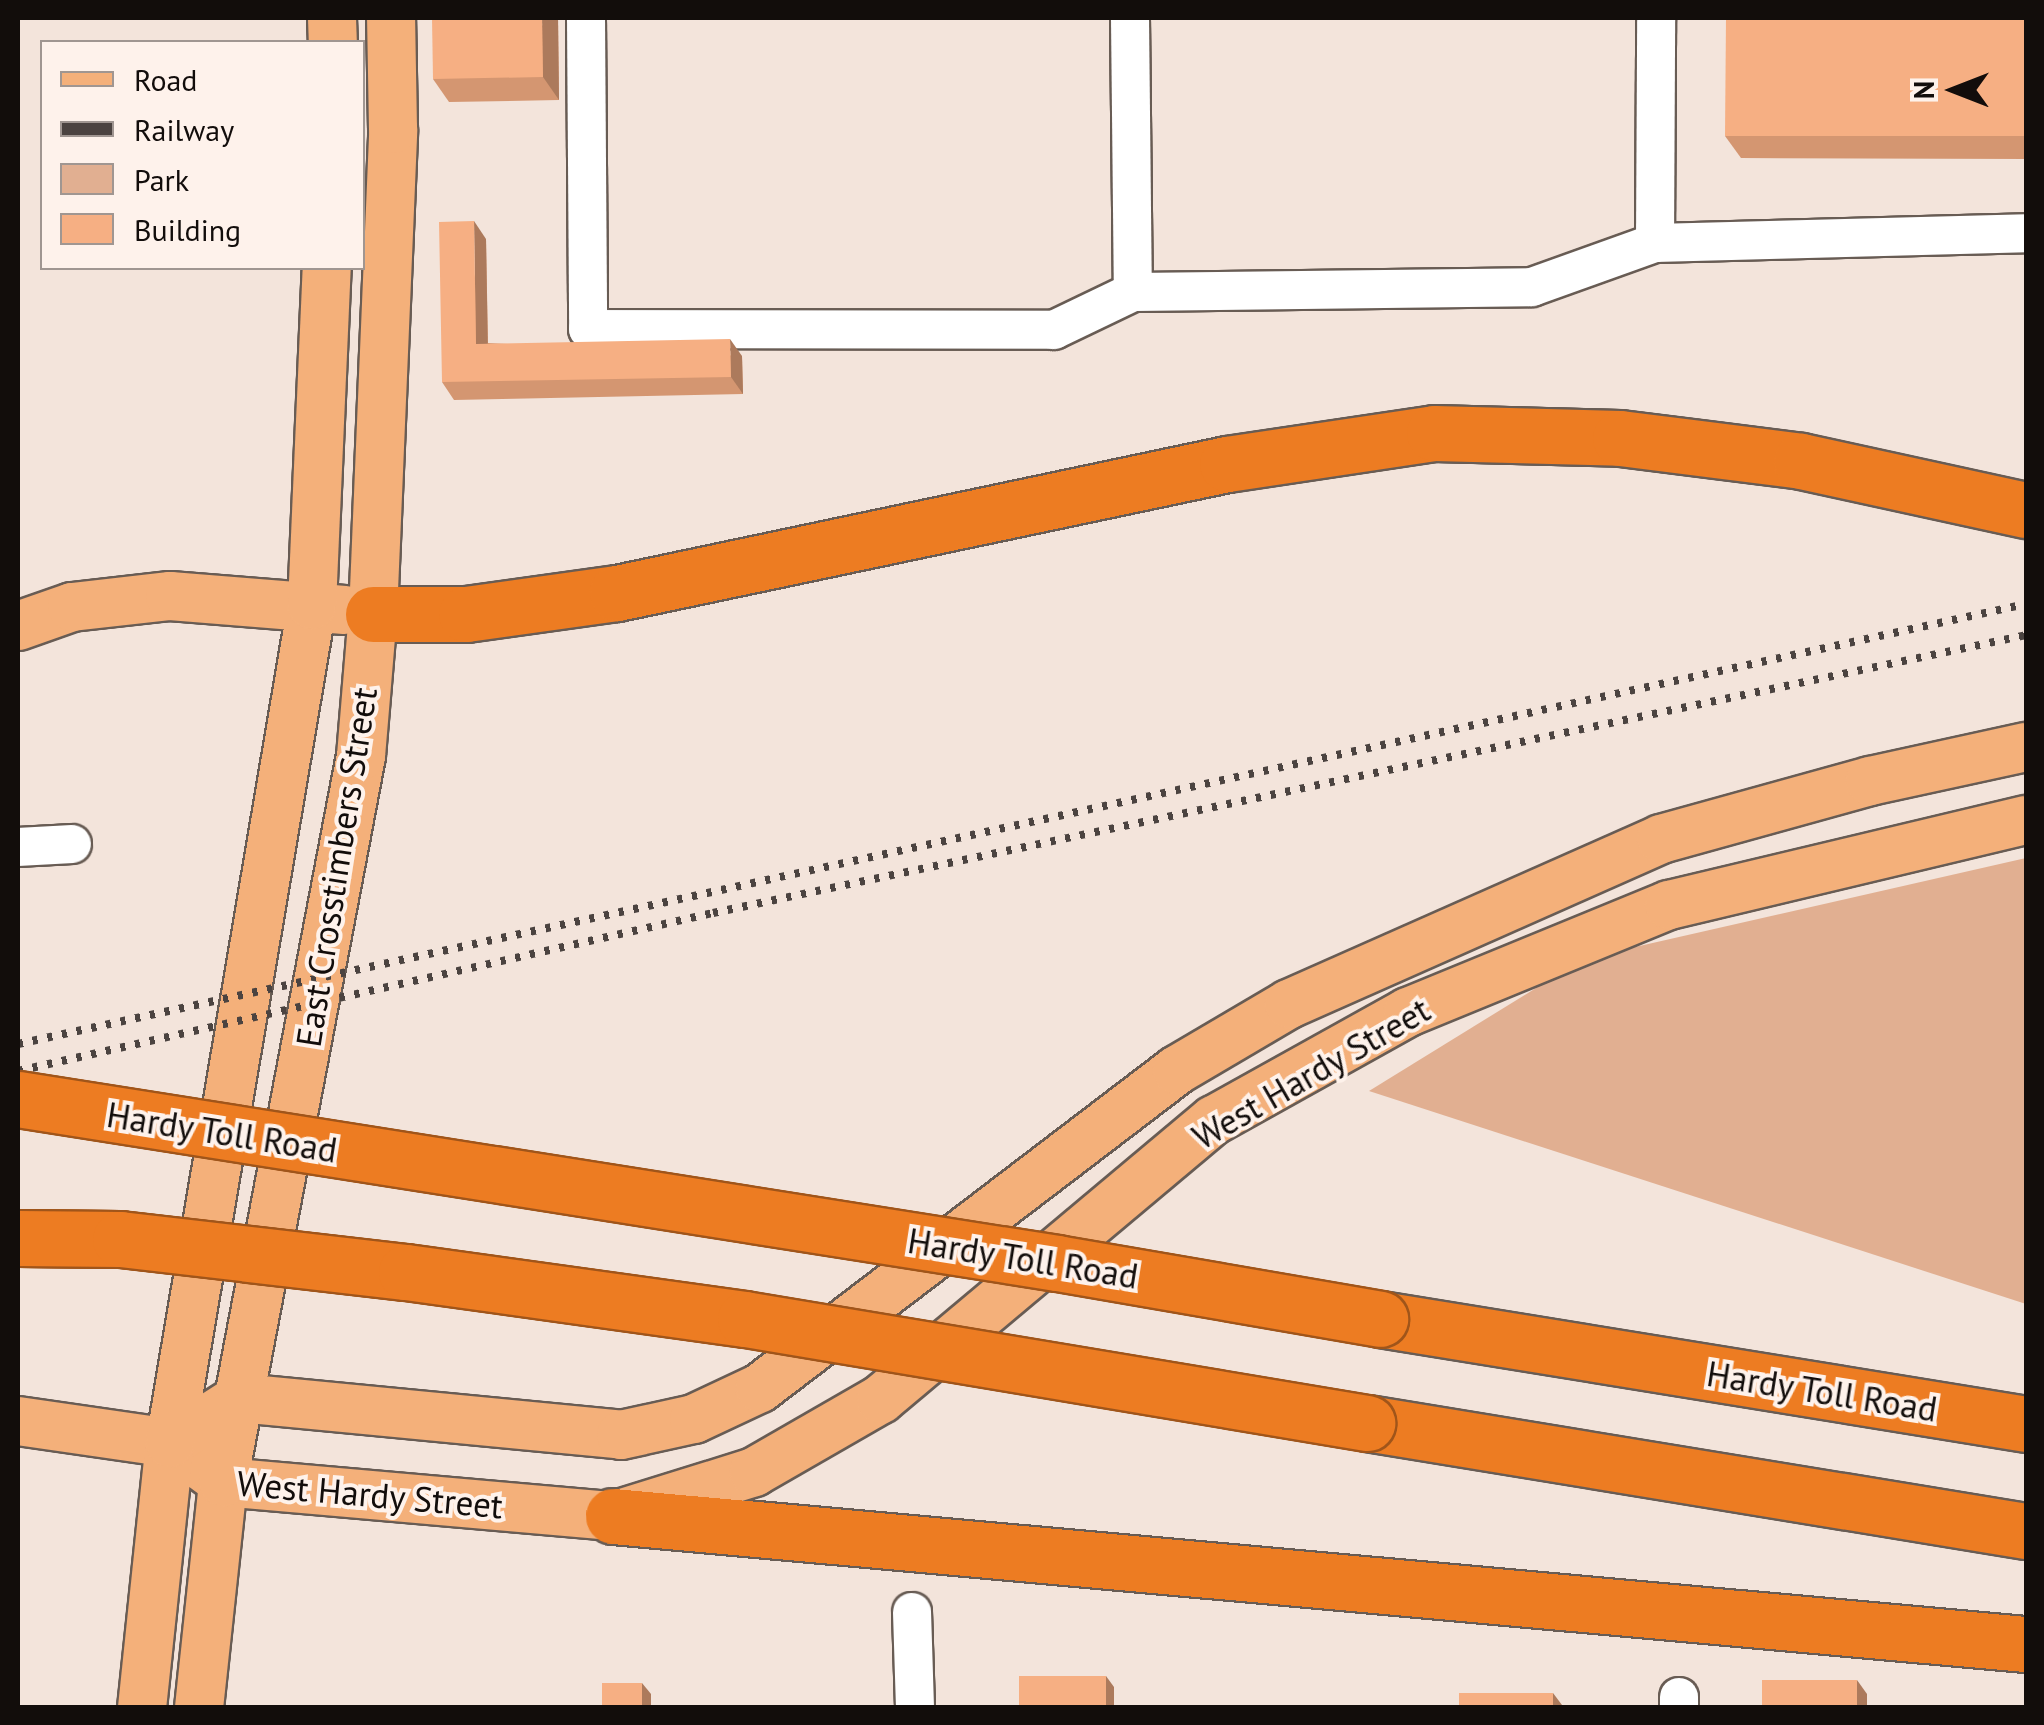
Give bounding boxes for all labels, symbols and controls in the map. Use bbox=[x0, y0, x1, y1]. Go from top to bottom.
legend bbox=[40, 40, 365, 270]
north arrow bbox=[1904, 40, 2004, 140]
text: Road bbox=[134, 60, 198, 99]
text: N bbox=[1905, 81, 1942, 99]
text: Railway bbox=[134, 110, 234, 149]
text: Park bbox=[134, 160, 189, 199]
text: Building bbox=[134, 210, 241, 249]
street label: East Crosstimbers Street bbox=[287, 684, 385, 1050]
street label: West Hardy Street bbox=[1185, 988, 1437, 1158]
street label: Hardy Toll Road bbox=[103, 1093, 341, 1171]
street label: Hardy Toll Road bbox=[904, 1219, 1142, 1297]
street label: Hardy Toll Road bbox=[1703, 1352, 1941, 1430]
street label: West Hardy Street bbox=[235, 1461, 505, 1527]

